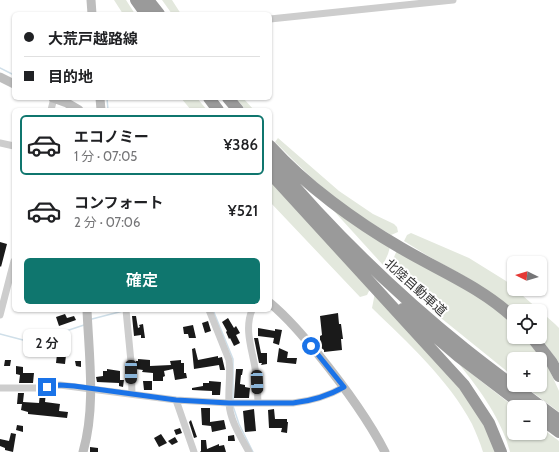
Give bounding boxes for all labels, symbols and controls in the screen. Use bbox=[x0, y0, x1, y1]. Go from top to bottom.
text: 大荒戸越路線 bbox=[48, 30, 138, 48]
text: 目的地 bbox=[48, 68, 93, 86]
icon: car bbox=[26, 127, 62, 163]
text: エコノミー bbox=[74, 128, 149, 146]
text: ¥386 bbox=[224, 136, 258, 154]
text: 1 分 · 07:05 bbox=[74, 148, 137, 164]
icon: car bbox=[26, 193, 62, 229]
text: コンフォート bbox=[74, 194, 164, 212]
text: ¥521 bbox=[228, 202, 258, 220]
text: 2 分 · 07:06 bbox=[74, 214, 140, 230]
street label: 北陸自動車道 bbox=[382, 255, 450, 319]
north arrow bbox=[507, 256, 547, 296]
map controls bbox=[507, 256, 547, 440]
button: 確定 bbox=[24, 258, 260, 304]
button: locate bbox=[507, 304, 547, 344]
callout: 2 分 bbox=[23, 329, 71, 357]
text: 2 分 bbox=[36, 335, 58, 351]
route start bbox=[302, 337, 320, 355]
button: + bbox=[507, 352, 547, 392]
car bbox=[125, 360, 137, 384]
car bbox=[251, 370, 263, 394]
route end bbox=[38, 378, 56, 396]
button: − bbox=[507, 400, 547, 440]

